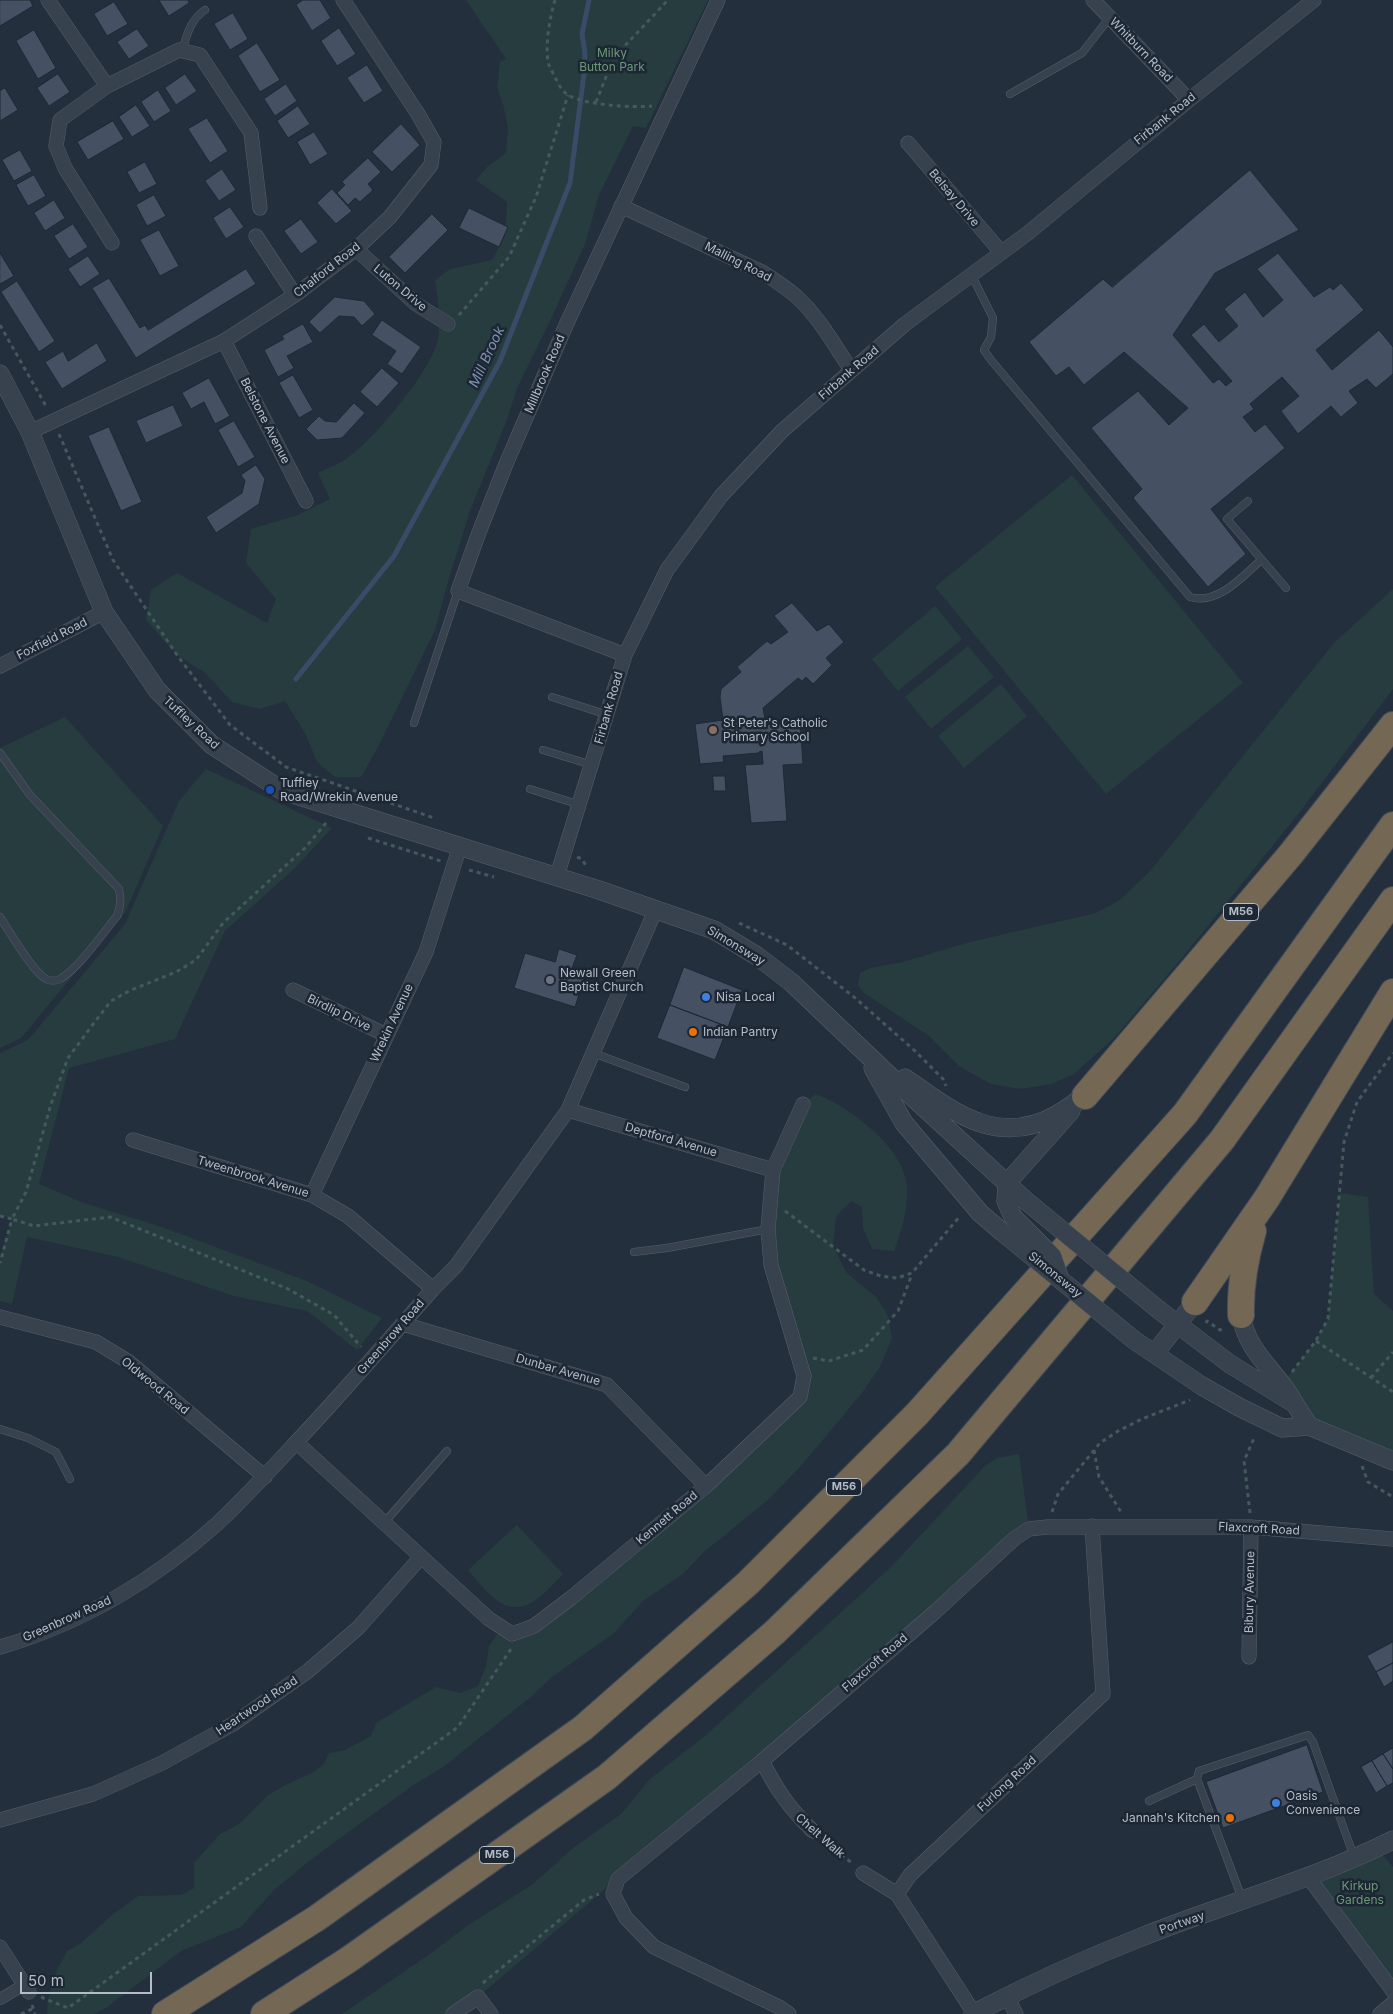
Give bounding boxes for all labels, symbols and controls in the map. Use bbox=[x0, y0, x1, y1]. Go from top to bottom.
street label: Whitburn Road bbox=[1107, 15, 1175, 85]
park label: Milky Button Park bbox=[579, 46, 645, 74]
street label: Firbank Road bbox=[1131, 90, 1199, 148]
street label: Belsay Drive bbox=[926, 166, 982, 230]
street label: Chalford Road bbox=[291, 239, 363, 301]
street label: Malling Road bbox=[702, 239, 774, 285]
street label: Luton Drive bbox=[370, 262, 430, 314]
water label: Mill Brook bbox=[466, 324, 508, 390]
street label: Millbrook Road bbox=[522, 332, 568, 416]
street label: Firbank Road bbox=[816, 343, 882, 403]
street label: Belstone Avenue bbox=[237, 376, 293, 466]
street label: Foxfield Road bbox=[14, 615, 90, 663]
street label: Firbank Road bbox=[592, 670, 626, 746]
street label: Tuffley Road bbox=[160, 693, 222, 753]
place label: St Peter's Catholic Primary School bbox=[723, 716, 828, 744]
marker: St Peter's Catholic Primary School bbox=[707, 724, 719, 736]
place label: Tuffley Road/Wrekin Avenue bbox=[280, 776, 398, 804]
marker: Tuffley Road/Wrekin Avenue bbox=[264, 784, 276, 796]
road number: M56 bbox=[1224, 904, 1258, 920]
street label: Simonsway bbox=[704, 923, 768, 969]
place label: Newall Green Baptist Church bbox=[560, 966, 644, 994]
marker: Newall Green Baptist Church bbox=[544, 974, 556, 986]
street label: Wrekin Avenue bbox=[368, 982, 416, 1064]
place label: Nisa Local bbox=[716, 990, 775, 1004]
street label: Birdlip Drive bbox=[305, 991, 373, 1035]
marker: Nisa Local bbox=[700, 991, 712, 1003]
place label: Indian Pantry bbox=[703, 1025, 778, 1039]
marker: Indian Pantry bbox=[687, 1026, 699, 1038]
street label: Deptford Avenue bbox=[623, 1120, 719, 1160]
street label: Tweenbrook Avenue bbox=[196, 1153, 310, 1201]
street label: Simonsway bbox=[1025, 1249, 1085, 1301]
street label: Greenbrow Road bbox=[354, 1296, 428, 1378]
street label: Dunbar Avenue bbox=[514, 1351, 602, 1389]
street label: Oldwood Road bbox=[118, 1354, 192, 1418]
road number: M56 bbox=[826, 1478, 862, 1495]
street label: Kennett Road bbox=[633, 1488, 701, 1548]
street label: Flaxcroft Road bbox=[1218, 1520, 1300, 1538]
street label: Bibury Avenue bbox=[1242, 1551, 1258, 1633]
street label: Greenbrow Road bbox=[21, 1593, 113, 1645]
street label: Flaxcroft Road bbox=[839, 1631, 911, 1695]
street label: Heartwood Road bbox=[213, 1673, 301, 1739]
street label: Furlong Road bbox=[975, 1753, 1039, 1815]
place label: Oasis Convenience bbox=[1286, 1789, 1360, 1817]
marker: Oasis Convenience bbox=[1270, 1797, 1282, 1809]
street label: Chelt Walk bbox=[792, 1811, 848, 1861]
place label: Jannah's Kitchen bbox=[1122, 1811, 1220, 1825]
marker: Jannah's Kitchen bbox=[1224, 1812, 1236, 1824]
road number: M56 bbox=[480, 1846, 514, 1864]
park label: Kirkup Gardens bbox=[1336, 1879, 1384, 1907]
street label: Portway bbox=[1158, 1909, 1206, 1937]
scale bar bbox=[22, 1962, 155, 1994]
text: 50 m bbox=[28, 1971, 64, 1990]

